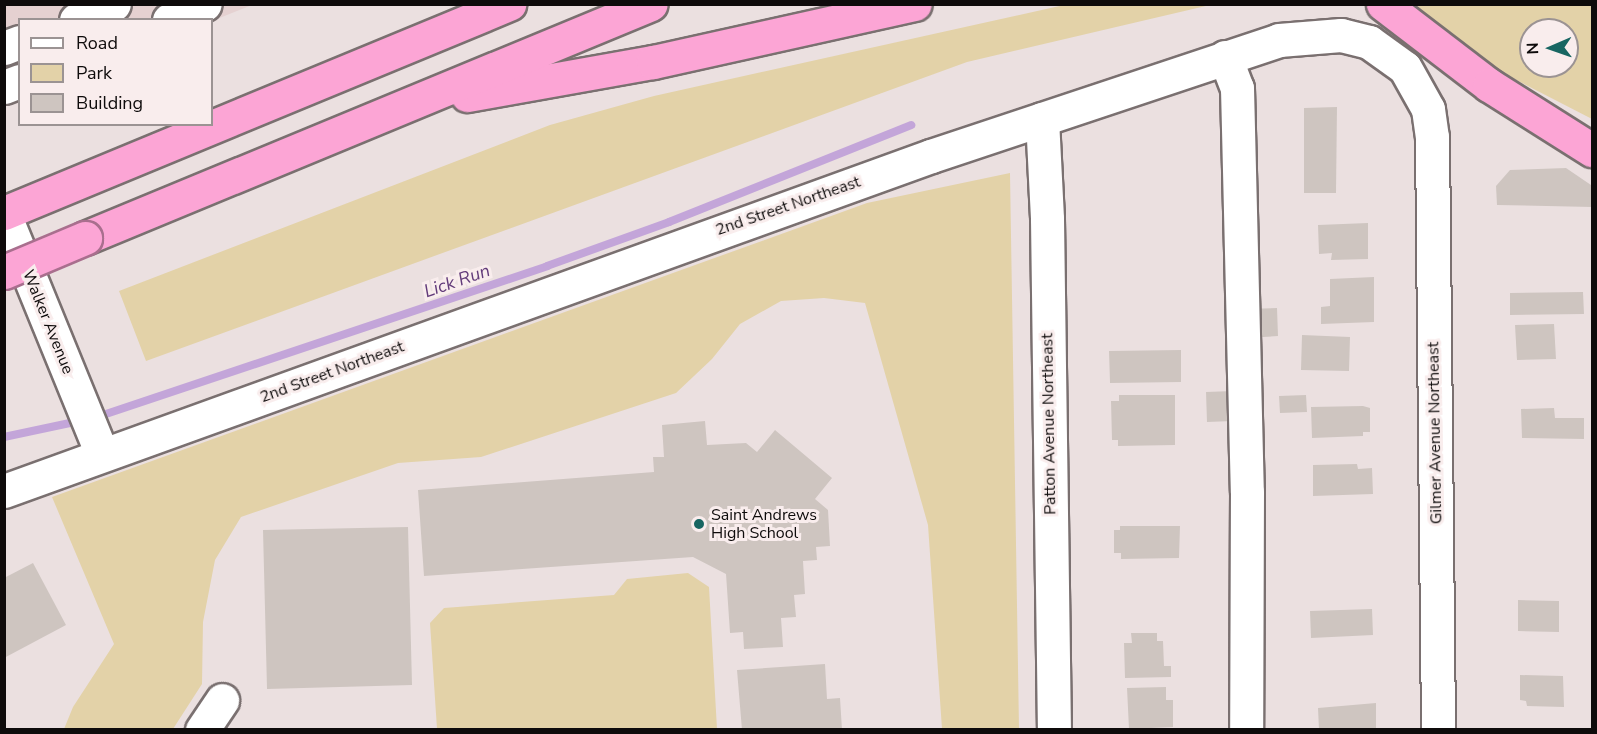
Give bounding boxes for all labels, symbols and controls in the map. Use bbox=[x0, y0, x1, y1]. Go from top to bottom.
legend bbox=[18, 18, 213, 126]
north arrow bbox=[1519, 18, 1579, 78]
text: Road bbox=[76, 31, 118, 55]
text: N bbox=[1522, 42, 1544, 55]
text: Park bbox=[76, 61, 112, 85]
text: Building bbox=[76, 91, 143, 115]
street label: 2nd Street Northeast bbox=[713, 172, 863, 240]
water label: Lick Run bbox=[421, 260, 493, 302]
street label: Walker Avenue bbox=[18, 267, 78, 377]
street label: Patton Avenue Northeast bbox=[1038, 333, 1060, 515]
street label: 2nd Street Northeast bbox=[257, 337, 407, 407]
street label: Gilmer Avenue Northeast bbox=[1424, 342, 1446, 524]
place label: Saint Andrews High School bbox=[711, 505, 817, 543]
marker: Saint Andrews High School bbox=[692, 517, 706, 531]

